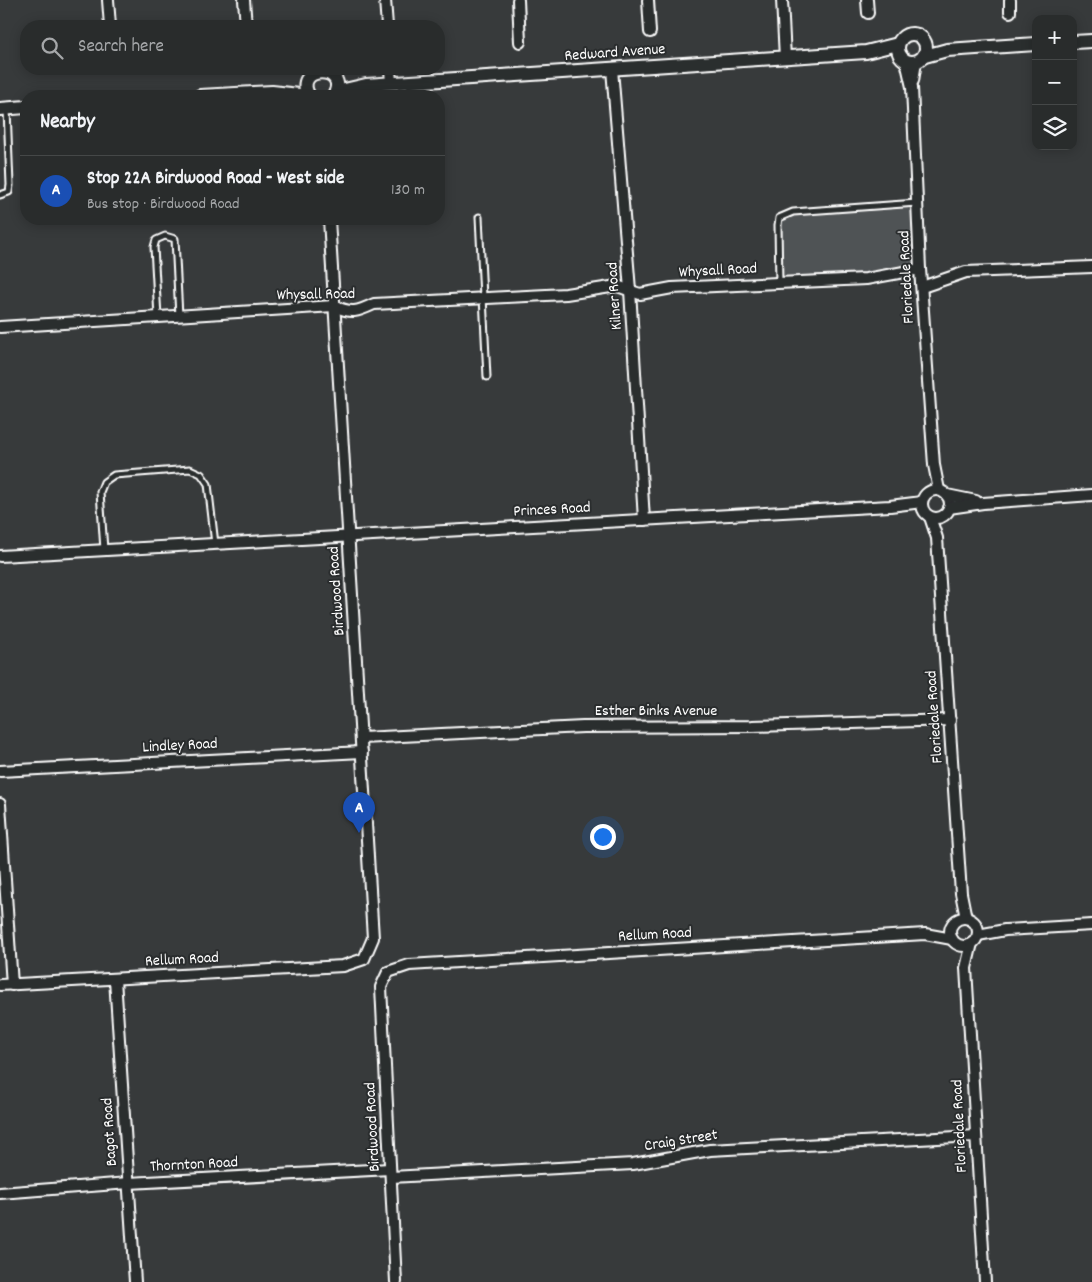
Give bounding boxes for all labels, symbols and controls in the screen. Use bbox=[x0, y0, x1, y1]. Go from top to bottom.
map controls bbox=[1032, 15, 1077, 150]
button: + bbox=[1032, 15, 1077, 60]
search box bbox=[20, 20, 445, 75]
icon: search bbox=[38, 34, 66, 62]
text: Search here bbox=[78, 34, 164, 61]
street label: Redward Avenue bbox=[564, 38, 666, 68]
button: − bbox=[1032, 60, 1077, 105]
button: layers bbox=[1032, 105, 1077, 150]
text: Nearby bbox=[40, 108, 95, 138]
text: Stop 22A Birdwood Road - West side bbox=[87, 166, 344, 193]
text: A bbox=[52, 179, 60, 202]
text: 130 m bbox=[391, 179, 425, 202]
text: Bus stop · Birdwood Road bbox=[87, 193, 240, 216]
street label: Floriedale Road bbox=[893, 230, 921, 324]
street label: Whysall Road bbox=[678, 257, 758, 285]
street label: Kilner Road bbox=[601, 261, 629, 331]
street label: Whysall Road bbox=[277, 283, 355, 307]
street label: Princes Road bbox=[513, 496, 591, 524]
street label: Birdwood Road bbox=[322, 546, 352, 636]
street label: Floriedale Road bbox=[920, 670, 950, 764]
street label: Esther Binks Avenue bbox=[595, 700, 717, 723]
street label: Lindley Road bbox=[142, 733, 218, 759]
pin: A bbox=[343, 792, 375, 833]
your location bbox=[590, 824, 616, 850]
street label: Rellum Road bbox=[617, 922, 693, 948]
street label: Rellum Road bbox=[144, 947, 220, 973]
street label: Floriedale Road bbox=[946, 1079, 974, 1173]
street label: Birdwood Road bbox=[359, 1082, 387, 1172]
street label: Bagot Road bbox=[96, 1097, 124, 1167]
street label: Craig Street bbox=[643, 1124, 719, 1158]
street label: Thornton Road bbox=[149, 1151, 239, 1179]

